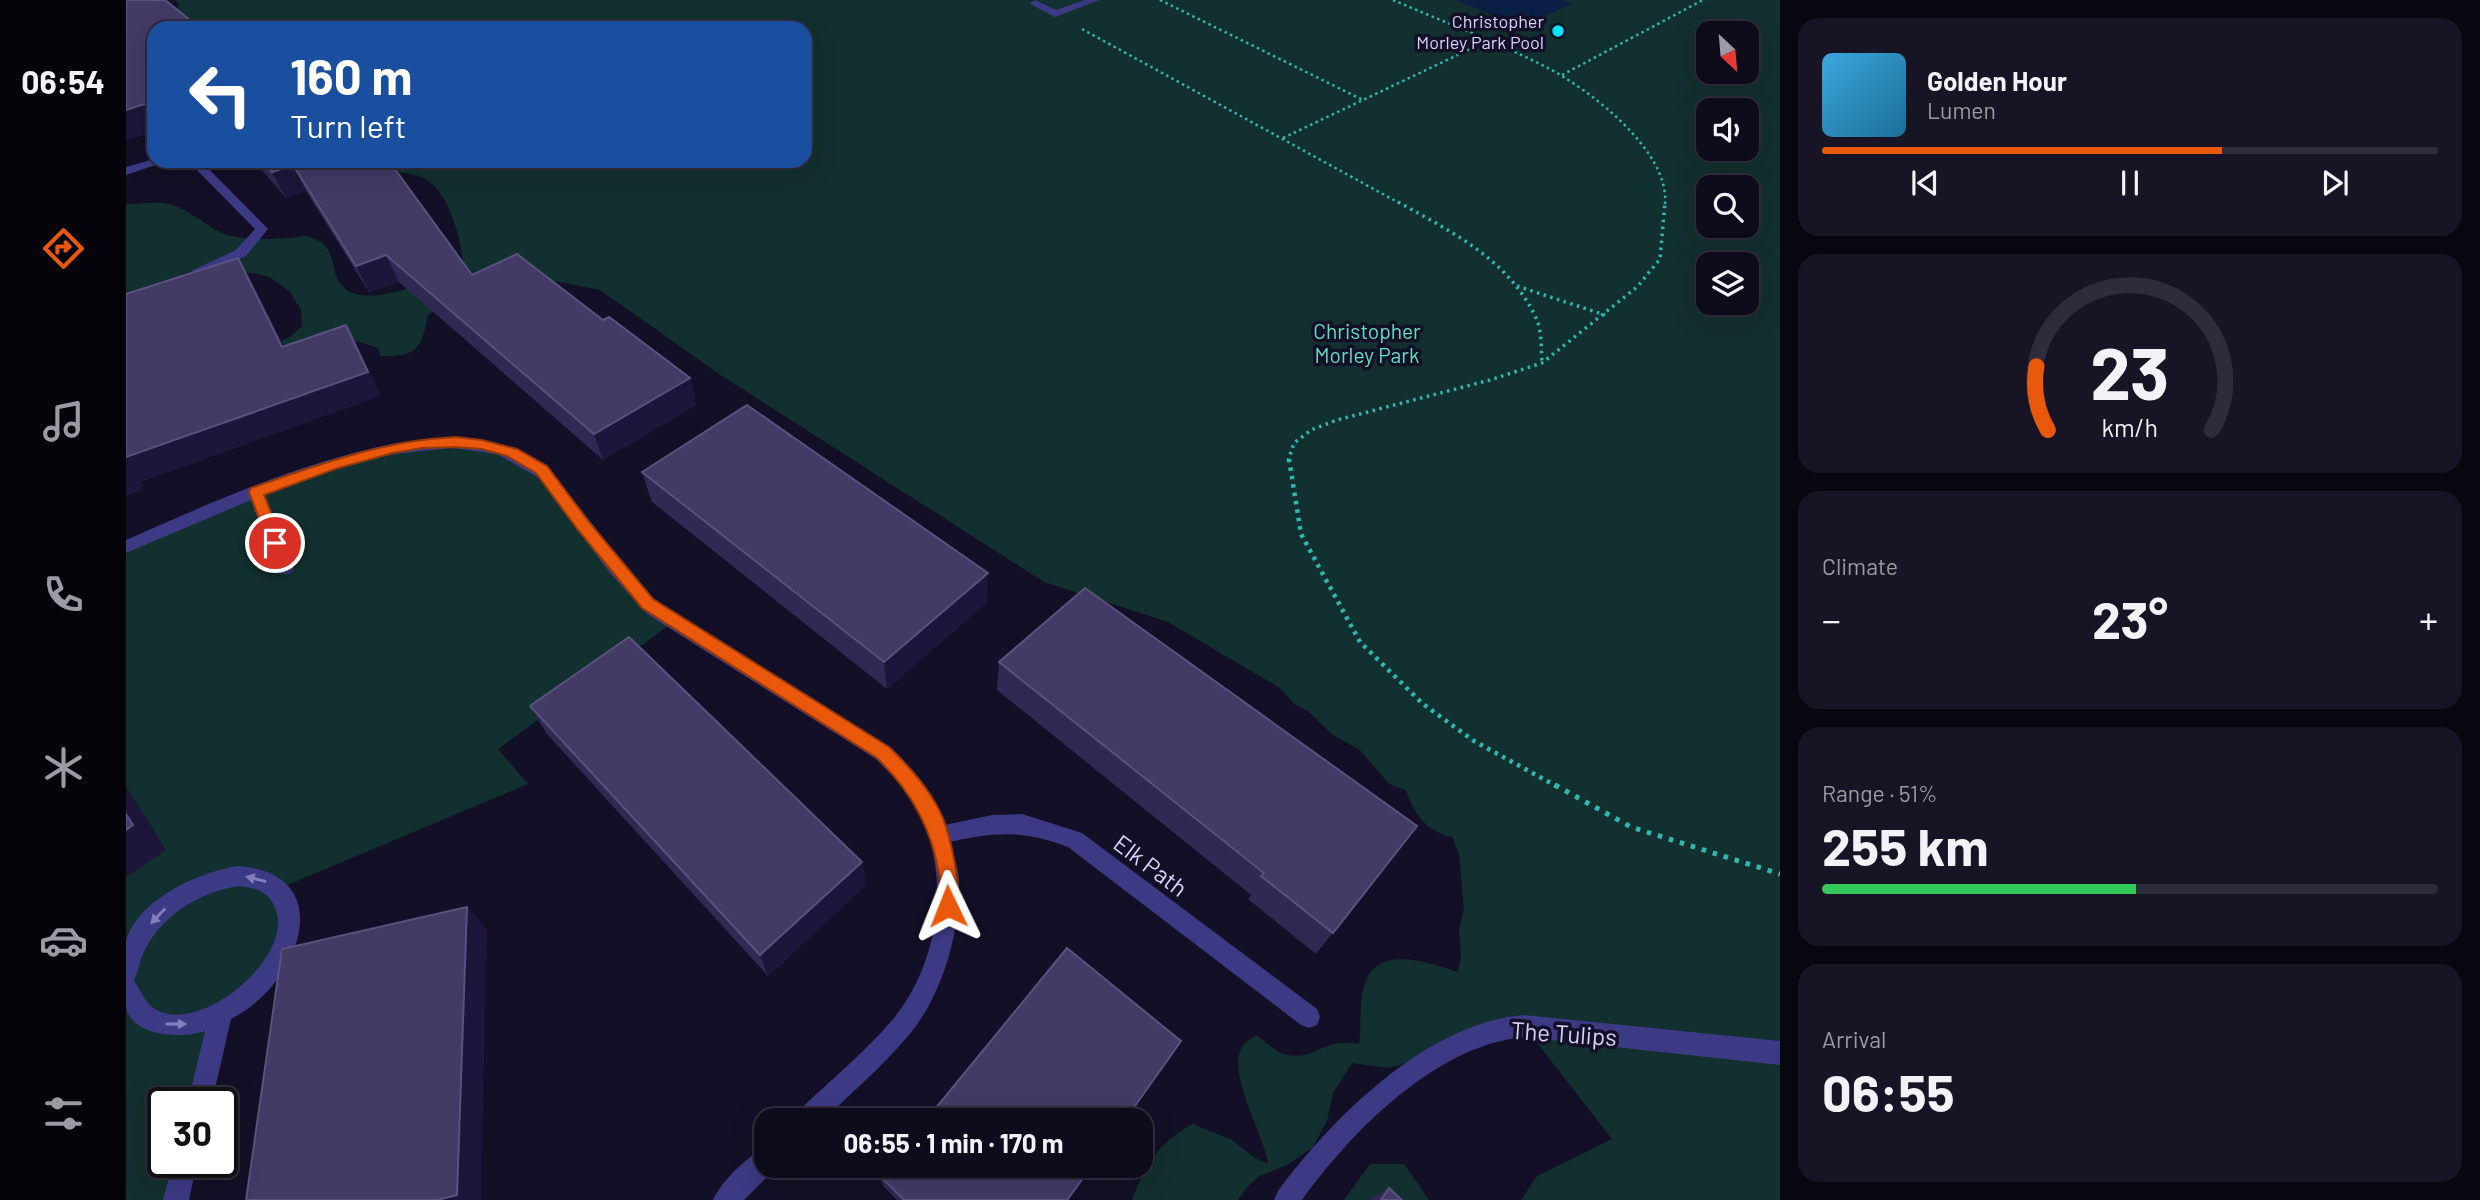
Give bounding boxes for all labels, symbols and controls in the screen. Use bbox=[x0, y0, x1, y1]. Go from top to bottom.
place label: Christopher Morley Park Pool bbox=[1416, 10, 1544, 53]
north arrow bbox=[1696, 21, 1759, 84]
map controls bbox=[1696, 21, 1759, 315]
marker: Christopher Morley Park Pool bbox=[1550, 23, 1566, 39]
text: 160 m bbox=[290, 46, 412, 105]
icon: left bbox=[175, 49, 266, 140]
text: 06:54 bbox=[21, 62, 105, 100]
text: Golden Hour bbox=[1927, 65, 2067, 96]
text: Lumen bbox=[1927, 96, 1996, 124]
button: sound bbox=[1696, 98, 1759, 161]
text: Turn left bbox=[290, 106, 407, 144]
icon: previous bbox=[1906, 164, 1944, 202]
icon: pause bbox=[2111, 164, 2149, 202]
icon: next bbox=[2316, 164, 2354, 202]
button: search bbox=[1696, 175, 1759, 238]
icon: directions bbox=[39, 224, 88, 273]
button: layers bbox=[1696, 252, 1759, 315]
park label: Christopher Morley Park bbox=[1313, 318, 1421, 367]
text: 23 bbox=[2090, 327, 2170, 415]
icon: music bbox=[39, 397, 88, 446]
text: km/h bbox=[2102, 411, 2158, 441]
pin bbox=[245, 513, 305, 573]
icon: arrive bbox=[256, 524, 294, 562]
text: Climate bbox=[1822, 552, 1898, 580]
icon: phone bbox=[39, 570, 88, 619]
text: 23° bbox=[2092, 587, 2168, 649]
text: − bbox=[1822, 596, 1841, 642]
text: + bbox=[2419, 596, 2438, 642]
icon: climate bbox=[39, 743, 88, 792]
text: Range · 51% bbox=[1822, 779, 1938, 807]
text: 255 km bbox=[1822, 814, 1989, 876]
street label: Elk Path bbox=[1108, 828, 1194, 902]
position arrow bbox=[911, 869, 985, 943]
one-way arrow bbox=[245, 873, 267, 884]
one-way arrow bbox=[149, 907, 166, 924]
icon: car bbox=[39, 916, 88, 965]
street label: The Tulips bbox=[1510, 1015, 1618, 1051]
one-way arrow bbox=[165, 1018, 187, 1030]
text: Arrival bbox=[1822, 1025, 1886, 1053]
text: 06:55 bbox=[1822, 1060, 1955, 1122]
speed limit sign: 30 bbox=[147, 1087, 238, 1178]
icon: filters bbox=[39, 1089, 88, 1138]
text: 06:55 · 1 min · 170 m bbox=[843, 1127, 1064, 1158]

